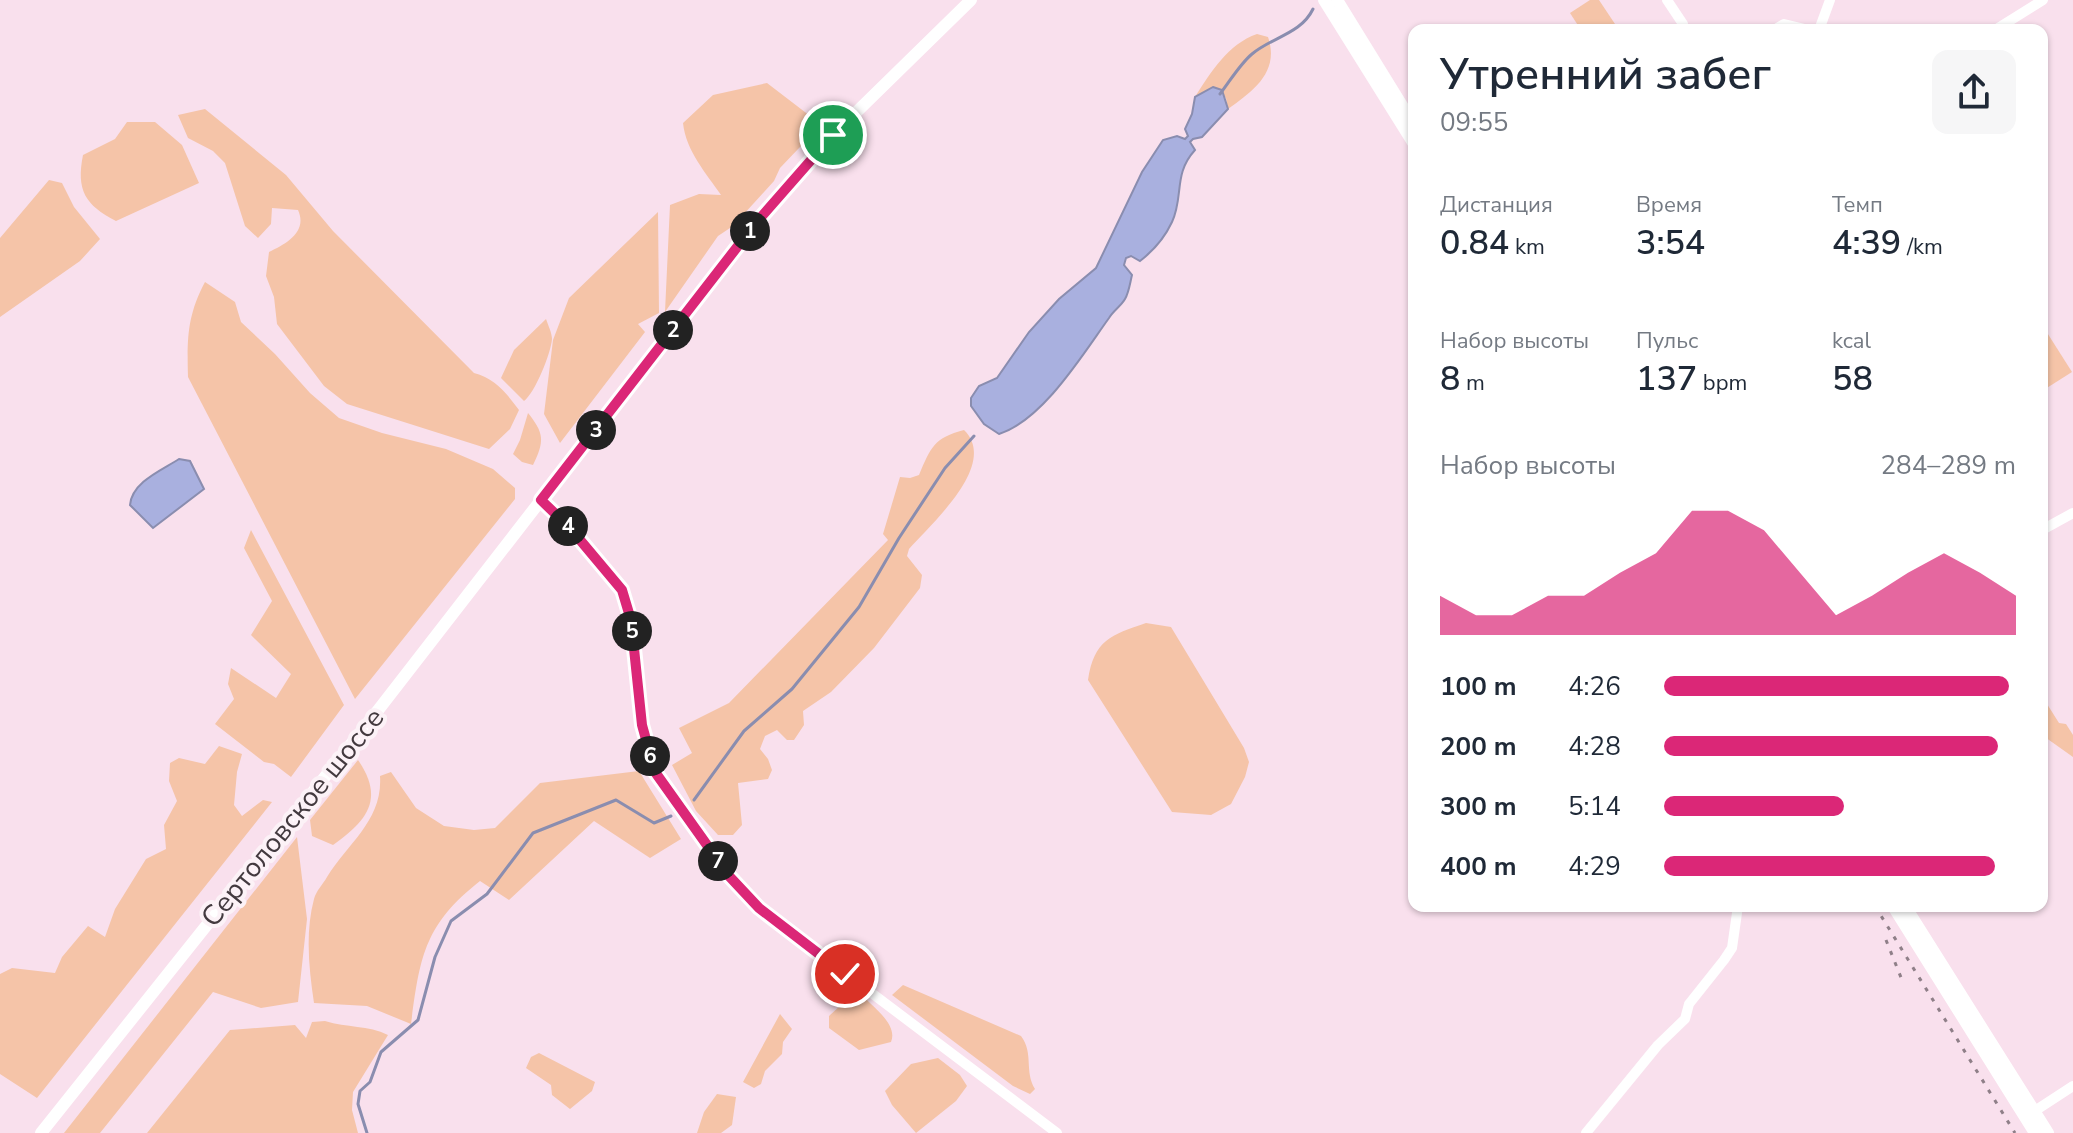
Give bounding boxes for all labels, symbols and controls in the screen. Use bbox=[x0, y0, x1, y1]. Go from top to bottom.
text: Утренний забег bbox=[1440, 45, 1771, 105]
button: share bbox=[1932, 50, 2016, 134]
pin bbox=[799, 101, 867, 169]
text: 09:55 bbox=[1440, 105, 1508, 140]
icon: arrive bbox=[811, 113, 855, 157]
text: Дистанция bbox=[1440, 190, 1553, 220]
text: Время bbox=[1636, 190, 1702, 220]
text: Темп bbox=[1832, 190, 1883, 220]
pin: 1 bbox=[730, 211, 770, 251]
text: 1 bbox=[743, 216, 757, 246]
text: 0.84 bbox=[1440, 220, 1509, 266]
text: 3:54 bbox=[1636, 220, 1705, 266]
text: 4:39 bbox=[1832, 220, 1901, 266]
text: km bbox=[1509, 232, 1545, 262]
text: /km bbox=[1901, 232, 1943, 262]
pin: 2 bbox=[653, 310, 693, 350]
text: 2 bbox=[666, 315, 680, 345]
text: Набор высоты bbox=[1440, 326, 1589, 356]
text: Пульс bbox=[1636, 326, 1698, 356]
text: kcal bbox=[1832, 326, 1871, 356]
text: 8 bbox=[1440, 356, 1460, 402]
text: 137 bbox=[1636, 356, 1697, 402]
text: 58 bbox=[1832, 356, 1873, 402]
text: m bbox=[1460, 368, 1485, 398]
text: bpm bbox=[1697, 368, 1747, 398]
pin: 3 bbox=[576, 410, 616, 450]
text: 3 bbox=[589, 415, 603, 445]
text: Набор высоты bbox=[1440, 448, 1616, 483]
text: 284–289 m bbox=[1880, 448, 2016, 483]
pin: 4 bbox=[548, 506, 588, 546]
text: 4 bbox=[561, 511, 575, 541]
pin: 5 bbox=[612, 611, 652, 651]
text: 5 bbox=[625, 616, 639, 646]
text: 100 m bbox=[1440, 669, 1517, 704]
text: 4:26 bbox=[1568, 669, 1621, 704]
street label: Сертоловское шоссе bbox=[193, 700, 393, 935]
text: 200 m bbox=[1440, 729, 1517, 764]
text: 4:28 bbox=[1568, 729, 1621, 764]
pin: 6 bbox=[630, 736, 670, 776]
text: 6 bbox=[643, 741, 657, 771]
text: 300 m bbox=[1440, 789, 1517, 824]
text: 5:14 bbox=[1568, 789, 1621, 824]
pin: 7 bbox=[698, 841, 738, 881]
text: 7 bbox=[711, 846, 725, 876]
text: 400 m bbox=[1440, 849, 1517, 884]
text: 4:29 bbox=[1568, 849, 1621, 884]
pin bbox=[811, 940, 879, 1008]
icon: check bbox=[823, 952, 867, 996]

